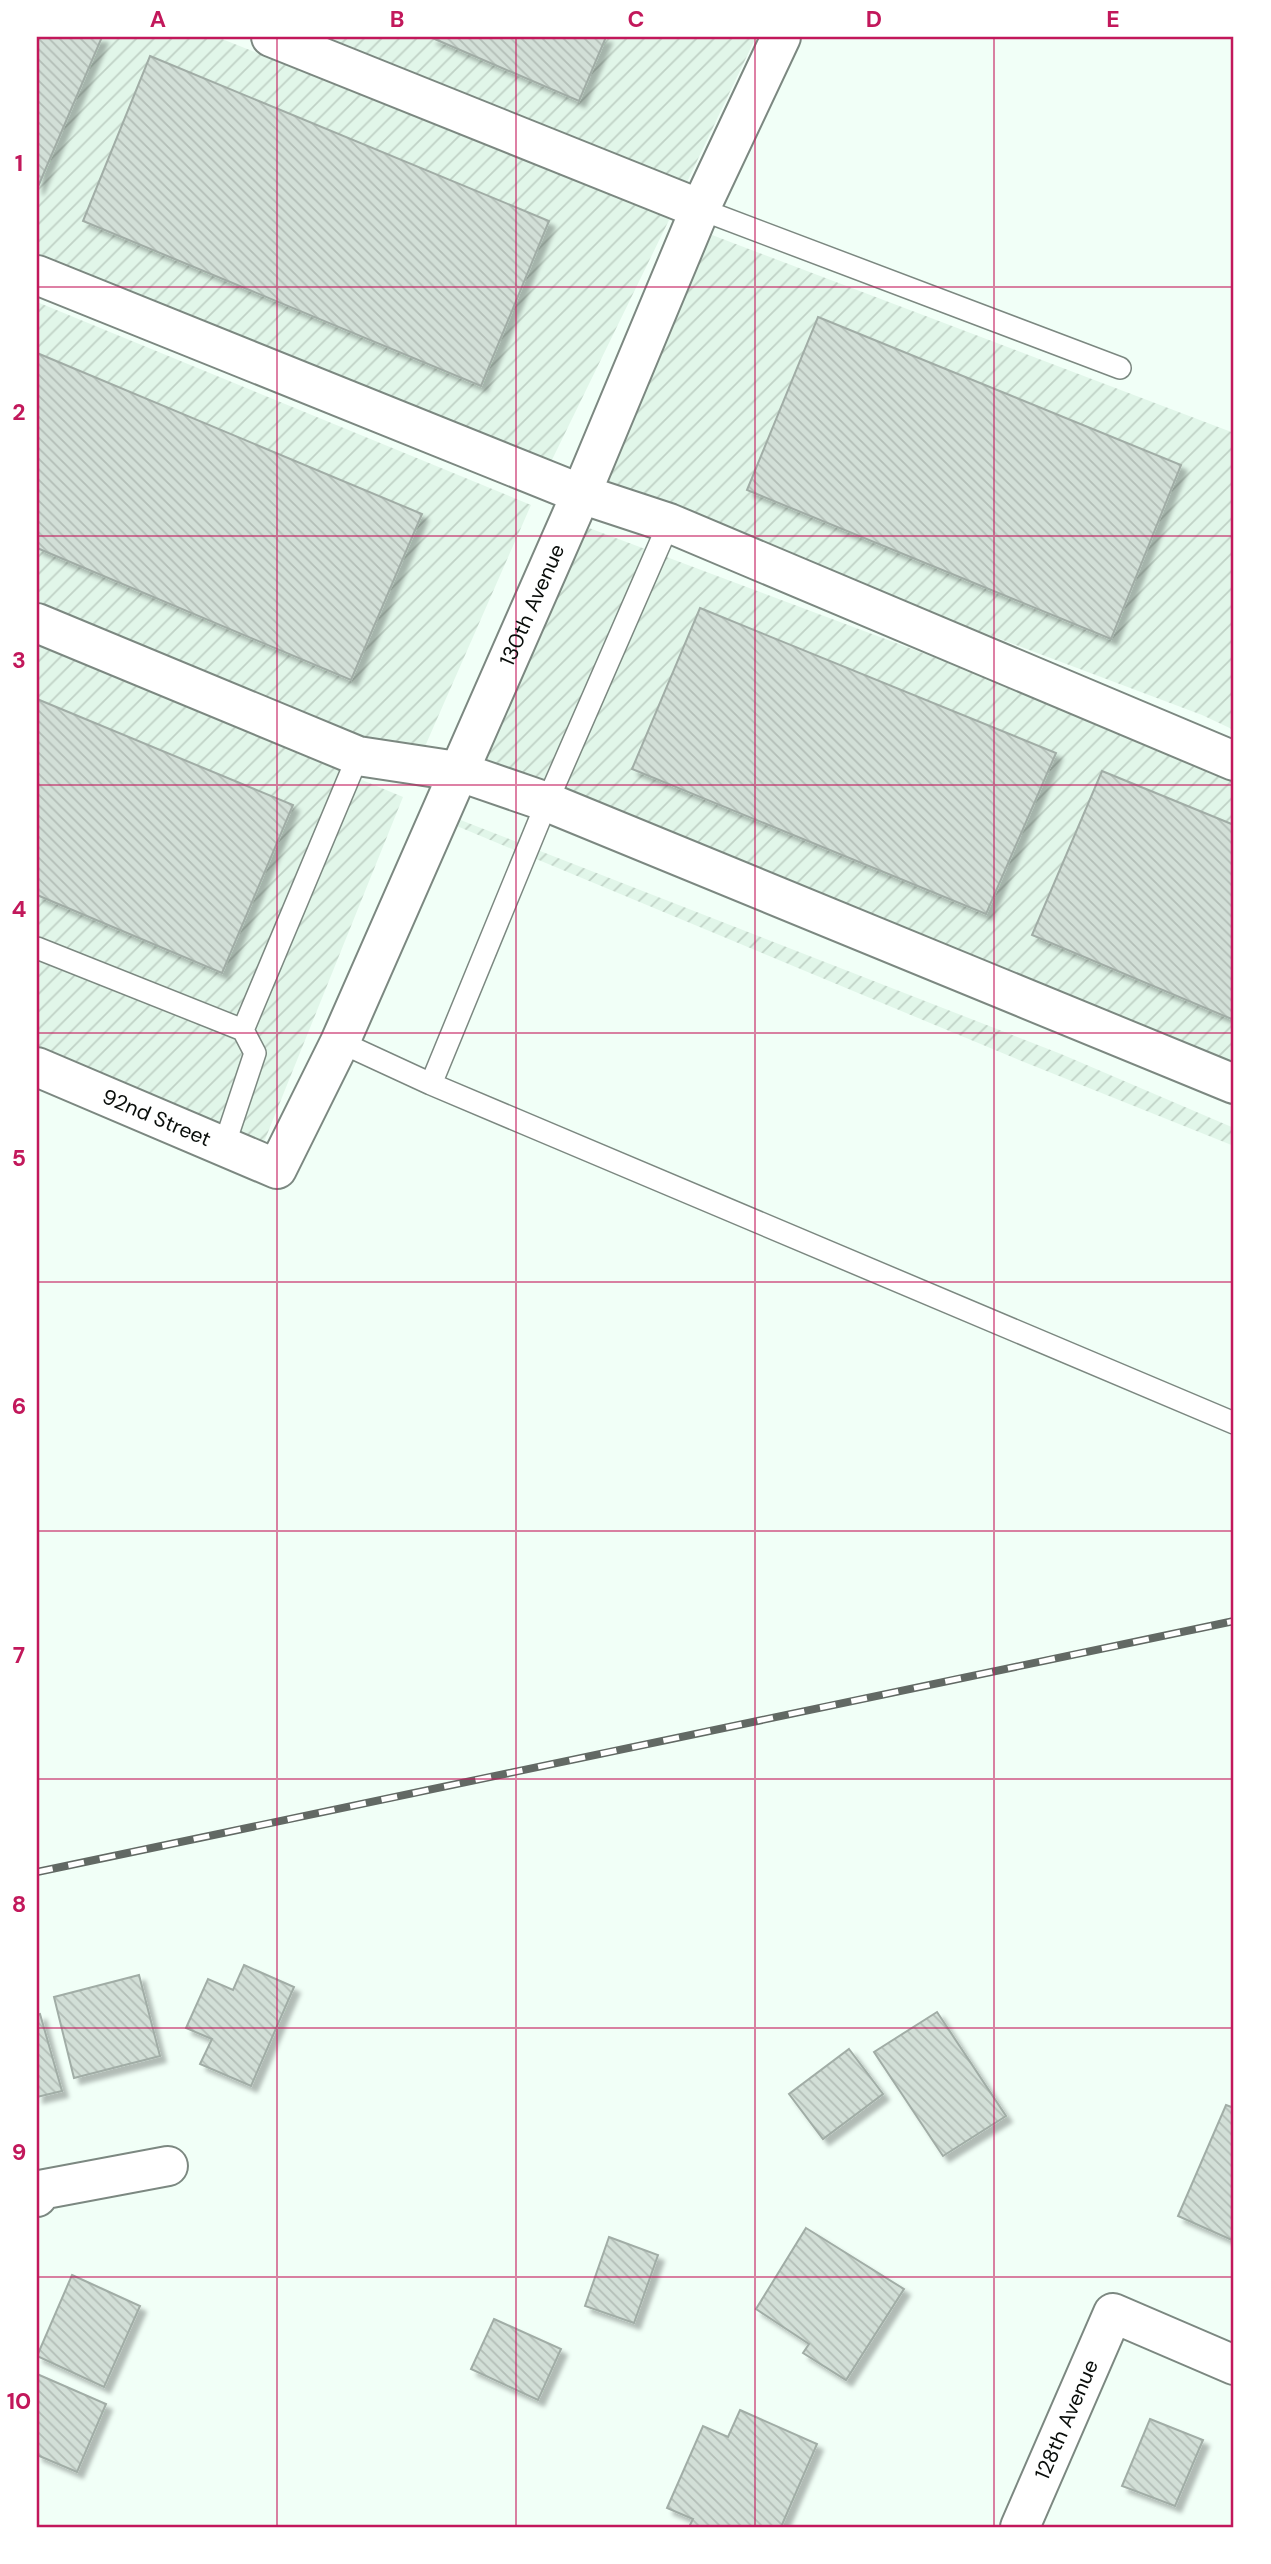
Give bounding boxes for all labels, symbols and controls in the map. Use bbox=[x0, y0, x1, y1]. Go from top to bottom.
text: A bbox=[150, 4, 166, 34]
text: B bbox=[390, 4, 404, 34]
text: C bbox=[628, 4, 644, 34]
text: D bbox=[866, 4, 882, 34]
text: E bbox=[1106, 4, 1120, 34]
text: 1 bbox=[15, 148, 23, 178]
text: 2 bbox=[12, 397, 26, 427]
street label: 130th Avenue bbox=[493, 539, 571, 670]
text: 3 bbox=[12, 645, 26, 675]
text: 4 bbox=[12, 894, 27, 924]
street label: 92nd Street bbox=[98, 1082, 215, 1153]
text: 5 bbox=[12, 1143, 26, 1173]
text: 6 bbox=[12, 1391, 26, 1421]
text: 7 bbox=[13, 1640, 25, 1670]
text: 8 bbox=[12, 1889, 26, 1919]
text: 9 bbox=[12, 2137, 26, 2167]
street label: 128th Avenue bbox=[1028, 2355, 1105, 2484]
text: 10 bbox=[7, 2386, 31, 2416]

